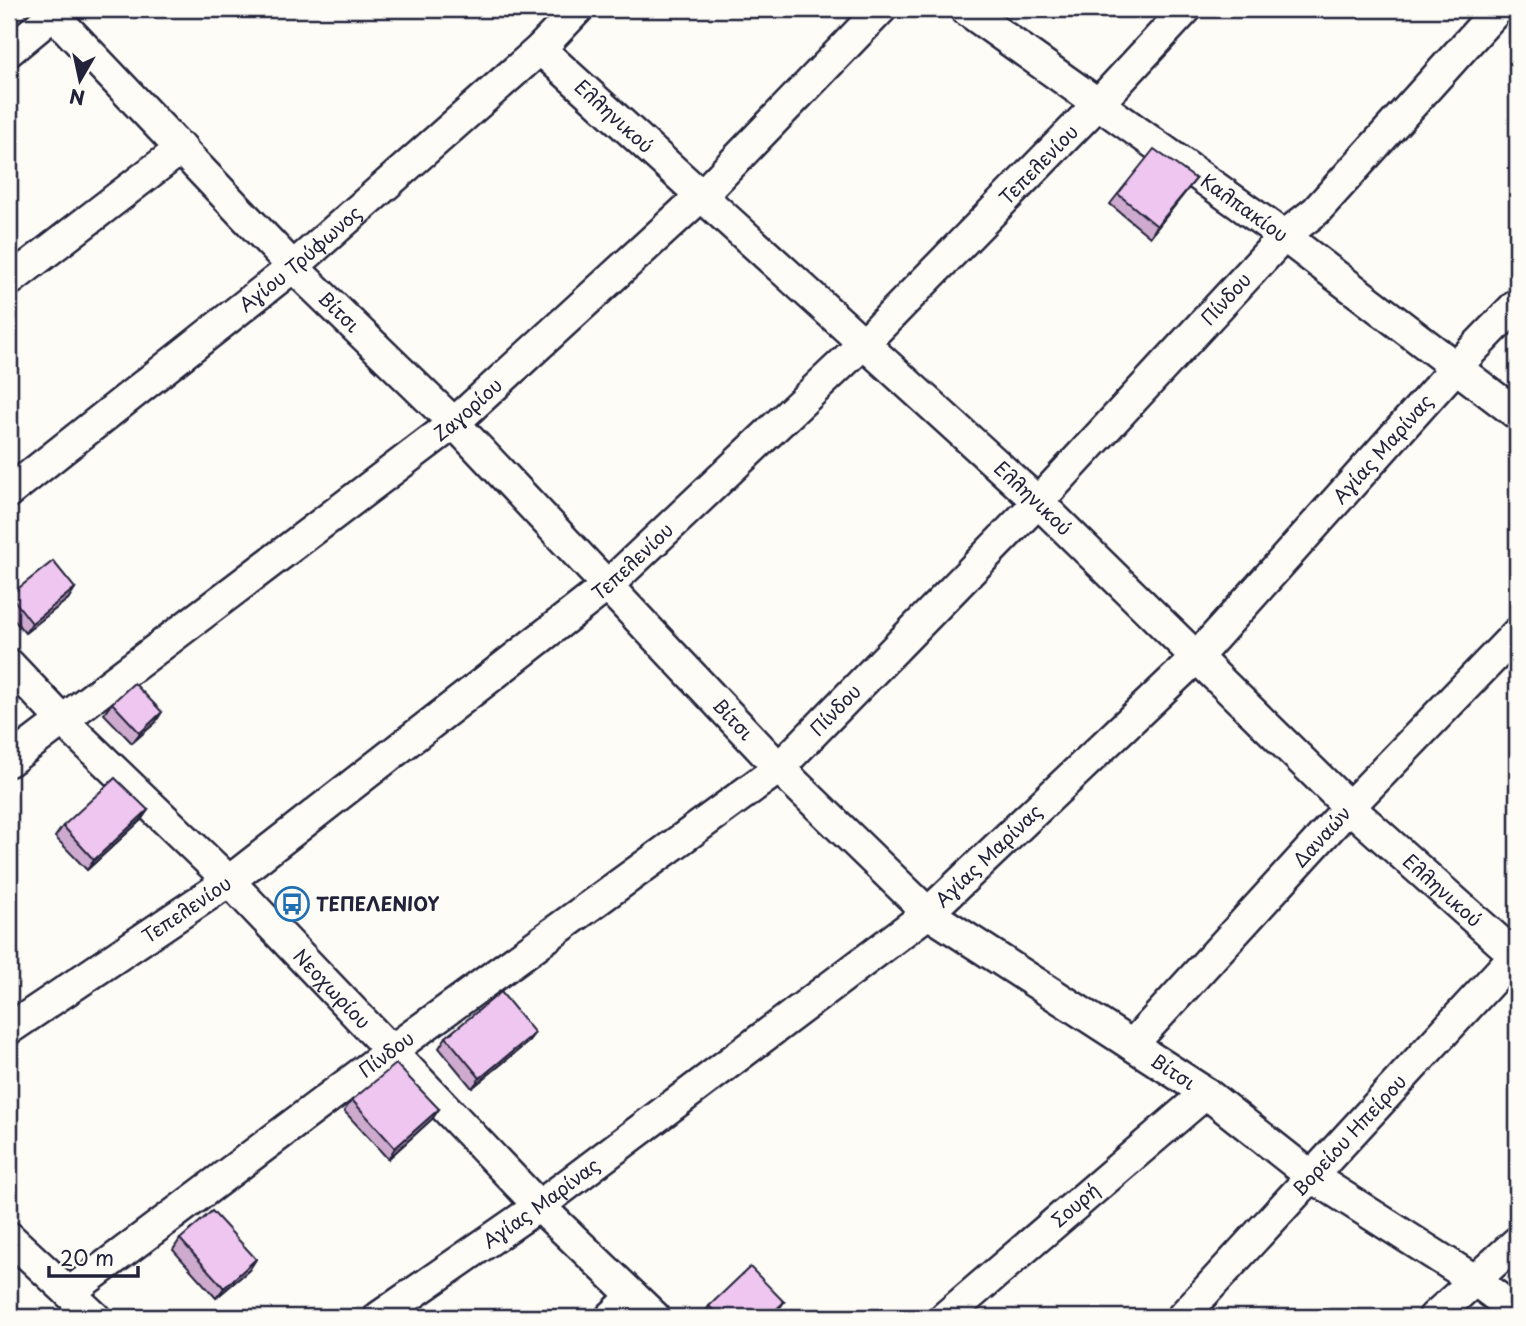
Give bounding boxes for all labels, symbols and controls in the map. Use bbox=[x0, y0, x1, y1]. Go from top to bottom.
north arrow bbox=[46, 46, 116, 116]
street label: Ελληνικού bbox=[569, 72, 660, 159]
text: N bbox=[68, 83, 87, 113]
street label: Τεπελενίου bbox=[992, 118, 1084, 210]
street label: Καλπακίου bbox=[1196, 166, 1294, 248]
street label: Αγίου Τρύφωνος bbox=[232, 198, 367, 318]
street label: Πίνδου bbox=[1194, 266, 1257, 331]
street label: Βίτσι bbox=[313, 284, 367, 338]
street label: Ζαγορίου bbox=[427, 371, 508, 447]
street label: Αγίας Μαρίνας bbox=[1325, 387, 1439, 509]
street label: Ελληνικού bbox=[989, 454, 1079, 541]
street label: Τεπελενίου bbox=[585, 516, 679, 606]
street label: Πίνδου bbox=[803, 677, 867, 742]
street label: Βίτσι bbox=[707, 691, 761, 746]
street label: Αγίας Μαρίνας bbox=[928, 797, 1048, 913]
street label: Δαναών bbox=[1286, 799, 1357, 873]
street label: Ελληνικού bbox=[1397, 847, 1489, 933]
street label: Τεπελενίου bbox=[136, 869, 236, 949]
bus stop icon: ΤΕΠΕΛΕΝΙΟΥ bbox=[273, 885, 311, 923]
place label: ΤΕΠΕΛΕΝΙΟΥ bbox=[316, 889, 440, 917]
street label: Νεοχωρίου bbox=[287, 942, 378, 1034]
street label: Πίνδου bbox=[352, 1024, 419, 1084]
street label: Βίτσι bbox=[1146, 1046, 1202, 1096]
street label: Βορείου Ηπείρου bbox=[1285, 1067, 1412, 1202]
street label: Αγίας Μαρίνας bbox=[476, 1150, 605, 1254]
street label: Σουρή bbox=[1045, 1176, 1105, 1233]
scale bar bbox=[49, 1235, 138, 1279]
text: 20 m bbox=[60, 1241, 114, 1273]

